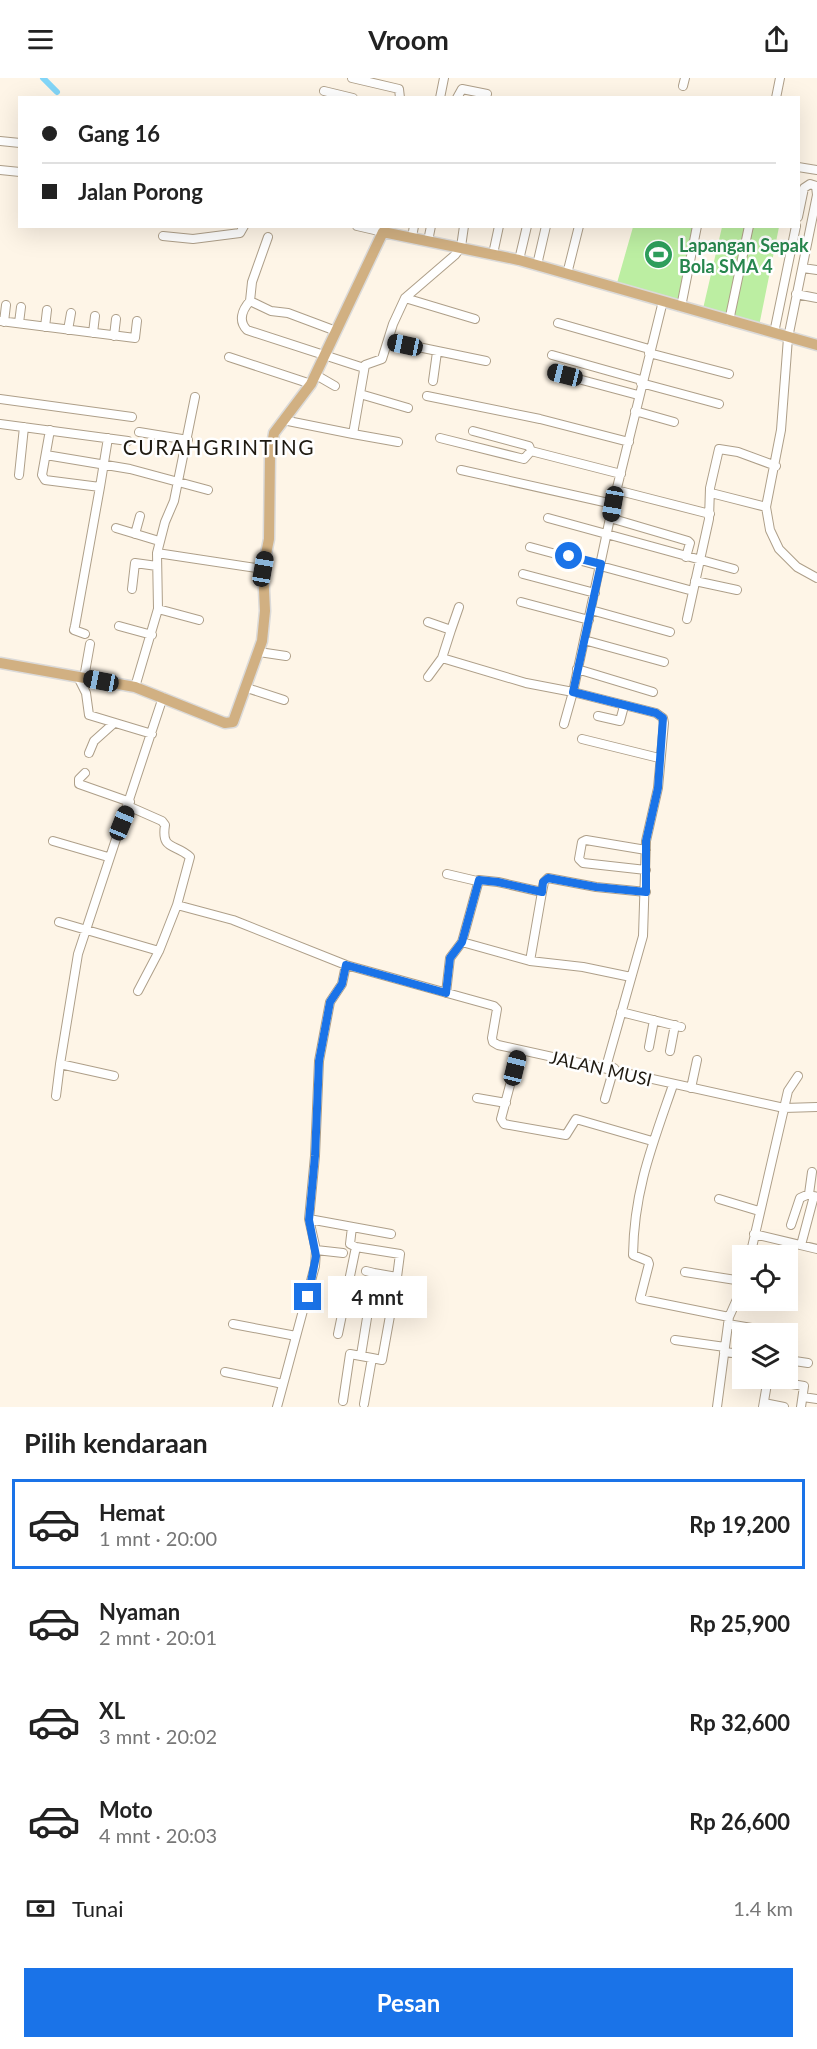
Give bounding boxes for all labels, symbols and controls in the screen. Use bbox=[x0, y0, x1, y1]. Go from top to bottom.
icon: menu bbox=[24, 23, 57, 56]
text: Vroom bbox=[368, 23, 449, 56]
icon: share bbox=[760, 23, 793, 56]
text: Gang 16 bbox=[78, 120, 160, 147]
text: Jalan Porong bbox=[78, 178, 203, 205]
place label: Lapangan Sepak Bola SMA 4 bbox=[679, 234, 809, 277]
sports icon: Lapangan Sepak Bola SMA 4 bbox=[642, 239, 674, 271]
car bbox=[386, 332, 424, 358]
car bbox=[545, 362, 585, 388]
district label: CURAHGRINTING bbox=[123, 434, 315, 459]
car bbox=[601, 485, 625, 523]
route start bbox=[555, 542, 582, 569]
car bbox=[251, 550, 275, 588]
car bbox=[82, 669, 120, 693]
car bbox=[107, 803, 137, 843]
street label: JALAN MUSI bbox=[548, 1046, 654, 1090]
car bbox=[502, 1048, 528, 1088]
map controls bbox=[732, 1245, 798, 1389]
button: locate bbox=[732, 1245, 798, 1311]
callout: 4 mnt bbox=[329, 1276, 428, 1318]
route end bbox=[294, 1283, 321, 1310]
text: 4 mnt bbox=[352, 1285, 403, 1309]
button: layers bbox=[732, 1323, 798, 1389]
text: Pilih kendaraan bbox=[24, 1426, 208, 1459]
icon: car bbox=[27, 1497, 81, 1551]
text: Hemat bbox=[99, 1499, 165, 1526]
text: Rp 19,200 bbox=[689, 1511, 790, 1538]
text: 1 mnt · 20:00 bbox=[99, 1526, 217, 1550]
icon: car bbox=[27, 1596, 81, 1650]
text: Nyaman bbox=[99, 1598, 180, 1625]
text: Rp 25,900 bbox=[689, 1610, 790, 1637]
text: 2 mnt · 20:01 bbox=[99, 1625, 217, 1649]
icon: car bbox=[27, 1695, 81, 1749]
text: XL bbox=[99, 1697, 125, 1724]
text: Rp 32,600 bbox=[689, 1709, 790, 1736]
text: 3 mnt · 20:02 bbox=[99, 1724, 217, 1748]
icon: car bbox=[27, 1794, 81, 1848]
text: Moto bbox=[99, 1796, 153, 1823]
text: Rp 26,600 bbox=[689, 1808, 790, 1835]
text: 4 mnt · 20:03 bbox=[99, 1823, 217, 1847]
icon: cash bbox=[24, 1892, 57, 1925]
text: Tunai bbox=[72, 1895, 123, 1922]
text: 1.4 km bbox=[733, 1896, 793, 1920]
button: Pesan bbox=[24, 1968, 793, 2037]

